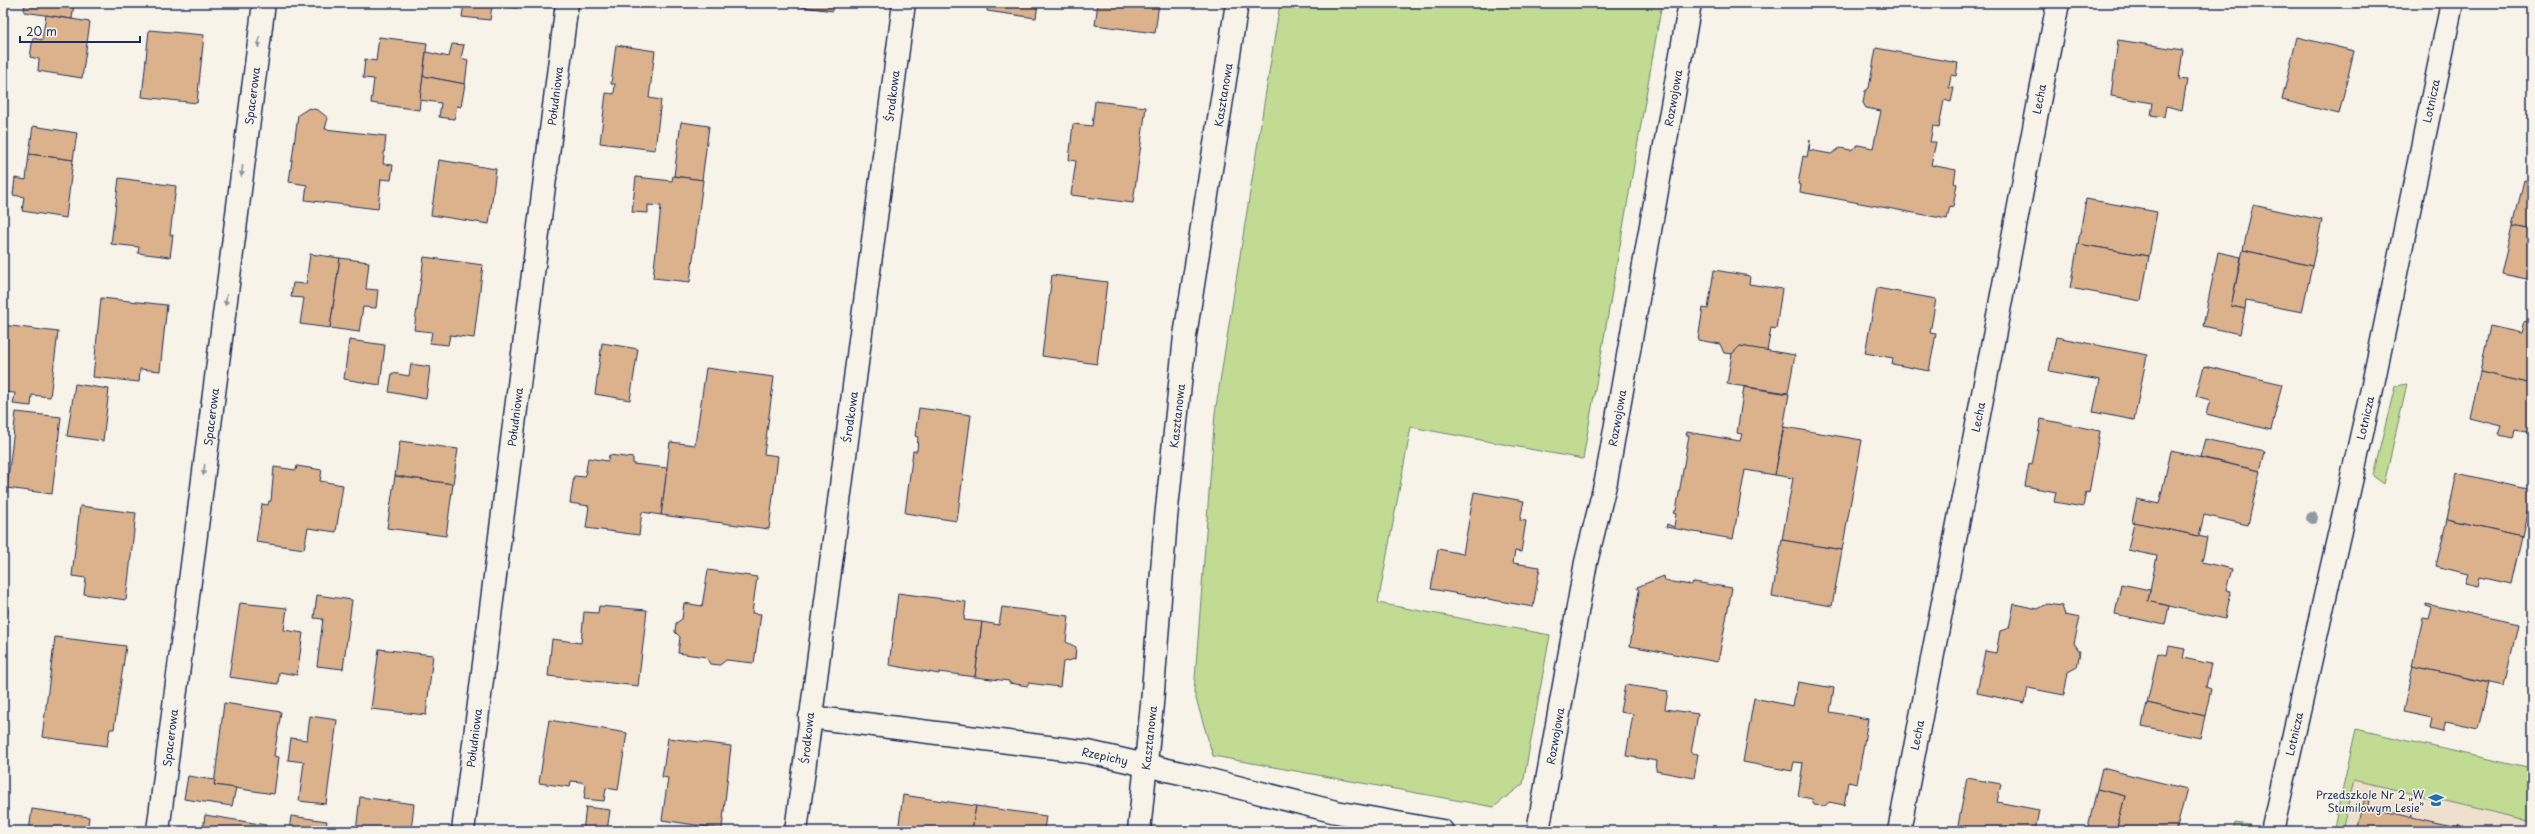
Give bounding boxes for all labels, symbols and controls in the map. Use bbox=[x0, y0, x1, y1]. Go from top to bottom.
scale bar bbox=[20, 18, 140, 44]
text: 20 m bbox=[26, 22, 57, 40]
one-way arrow bbox=[256, 36, 262, 48]
street label: Kasztanowa bbox=[1210, 61, 1236, 128]
street label: Południowa bbox=[543, 65, 567, 126]
street label: Spacerowa bbox=[240, 66, 264, 126]
street label: Rozwojowa bbox=[1660, 68, 1686, 128]
street label: Środkowa bbox=[880, 69, 904, 123]
street label: Lotnicza bbox=[2418, 77, 2444, 124]
street label: Lecha bbox=[2028, 82, 2050, 116]
one-way arrow bbox=[239, 165, 245, 177]
one-way arrow bbox=[222, 294, 229, 306]
street label: Kasztanowa bbox=[1165, 383, 1189, 449]
street label: Południowa bbox=[503, 386, 527, 447]
street label: Spacerowa bbox=[199, 387, 223, 447]
street label: Rozwojowa bbox=[1604, 388, 1630, 448]
street label: Środkowa bbox=[838, 390, 862, 444]
street label: Lotnicza bbox=[2352, 394, 2378, 442]
street label: Lecha bbox=[1967, 400, 1989, 434]
one-way arrow bbox=[201, 464, 207, 476]
street label: Kasztanowa bbox=[1137, 705, 1161, 771]
street label: Rozwojowa bbox=[1542, 706, 1568, 766]
street label: Południowa bbox=[462, 707, 486, 768]
street label: Spacerowa bbox=[158, 708, 182, 768]
street label: Lotnicza bbox=[2281, 710, 2307, 758]
street label: Środkowa bbox=[796, 711, 818, 765]
street label: Lecha bbox=[1906, 718, 1928, 752]
street label: Rzepichy bbox=[1080, 743, 1130, 769]
place label: Przedszkole Nr 2 „W Stumilowym Lesie” bbox=[2316, 786, 2425, 816]
school or university icon: Przedszkole Nr 2 „W Stumilowym Lesie” bbox=[2427, 791, 2445, 809]

